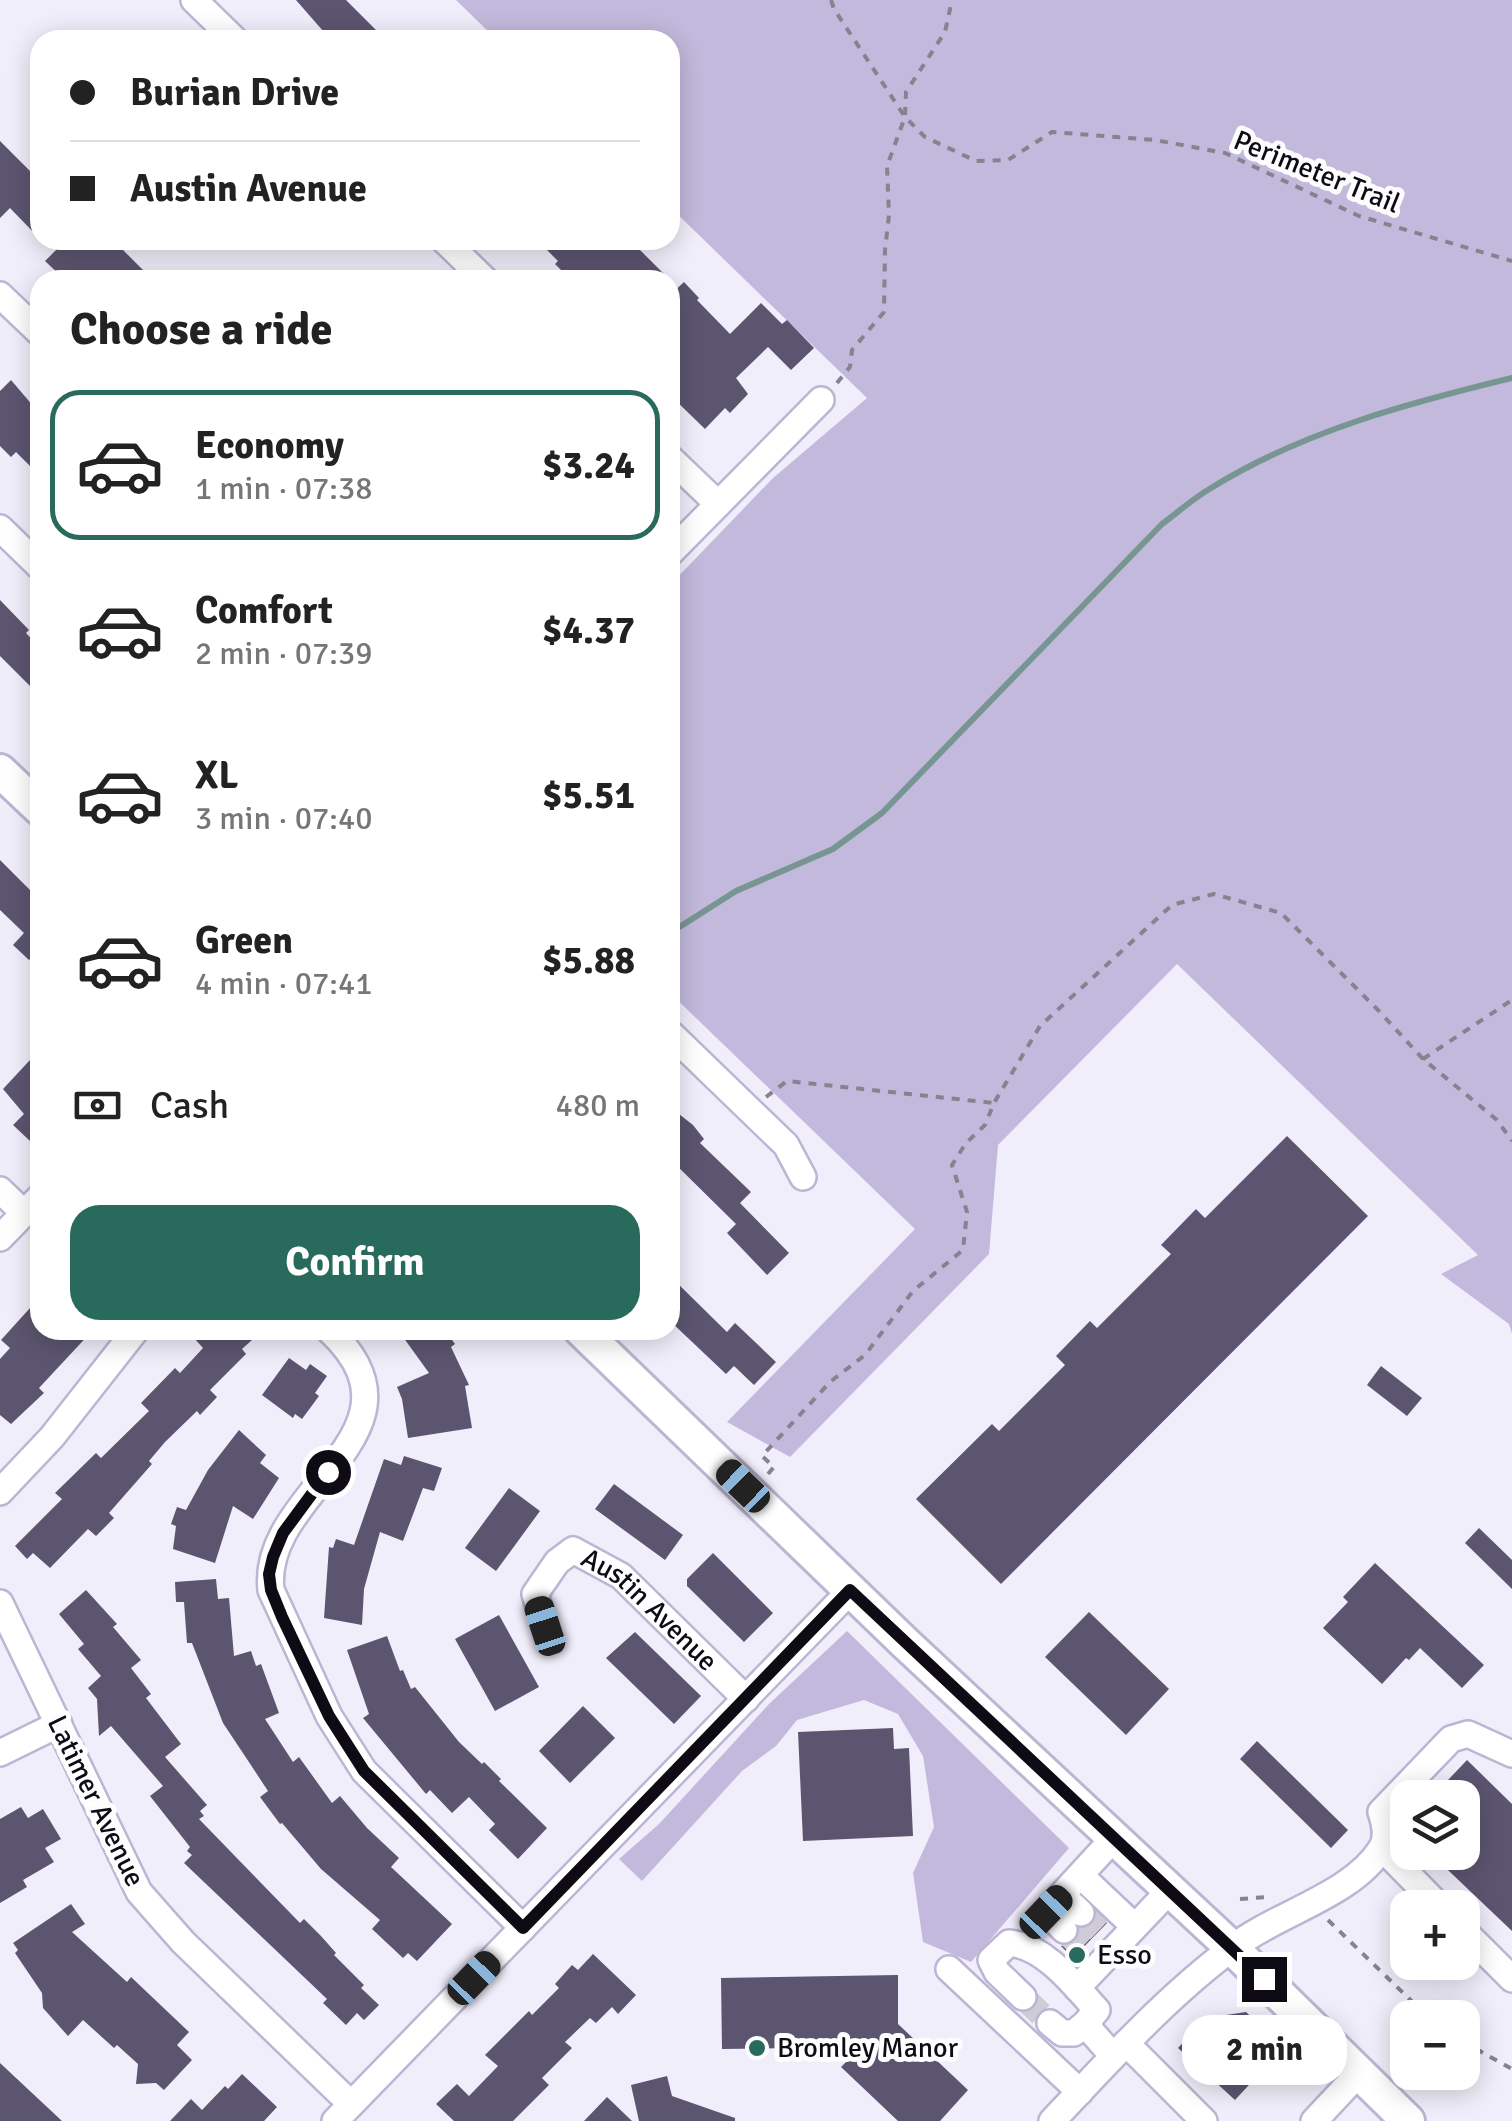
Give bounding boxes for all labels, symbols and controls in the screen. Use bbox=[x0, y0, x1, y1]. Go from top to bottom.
text: Burian Drive bbox=[130, 69, 339, 116]
street label: Perimeter Trail bbox=[1229, 123, 1405, 221]
text: Austin Avenue bbox=[130, 165, 367, 212]
text: Choose a ride bbox=[70, 302, 333, 357]
icon: car bbox=[75, 420, 165, 510]
text: Economy bbox=[195, 422, 344, 469]
text: $3.24 bbox=[542, 442, 635, 489]
text: 1 min · 07:38 bbox=[195, 469, 373, 508]
icon: car bbox=[75, 585, 165, 675]
text: Comfort bbox=[195, 587, 333, 634]
text: $4.37 bbox=[542, 607, 635, 654]
text: 2 min · 07:39 bbox=[195, 634, 373, 673]
icon: car bbox=[75, 750, 165, 840]
text: XL bbox=[195, 752, 238, 799]
text: $5.51 bbox=[542, 772, 635, 819]
text: 3 min · 07:40 bbox=[195, 799, 373, 838]
icon: car bbox=[75, 915, 165, 1005]
text: Green bbox=[195, 917, 293, 964]
text: $5.88 bbox=[542, 937, 635, 984]
text: 4 min · 07:41 bbox=[195, 964, 373, 1003]
icon: cash bbox=[70, 1078, 125, 1133]
text: Cash bbox=[150, 1082, 229, 1129]
text: 480 m bbox=[556, 1086, 640, 1125]
button: Confirm bbox=[70, 1205, 640, 1320]
route start bbox=[306, 1450, 351, 1495]
car bbox=[711, 1454, 775, 1518]
street label: Austin Avenue bbox=[576, 1541, 725, 1678]
car bbox=[521, 1593, 569, 1659]
street label: Latimer Avenue bbox=[40, 1710, 152, 1892]
map controls bbox=[1390, 1780, 1480, 2090]
button: layers bbox=[1390, 1780, 1480, 1870]
car bbox=[1014, 1880, 1078, 1944]
button: + bbox=[1390, 1890, 1480, 1980]
place label: Esso bbox=[1097, 1938, 1152, 1972]
marker: Esso bbox=[1066, 1944, 1088, 1966]
car bbox=[442, 1946, 506, 2010]
route end bbox=[1242, 1957, 1287, 2002]
button: − bbox=[1390, 2000, 1480, 2090]
callout: 2 min bbox=[1182, 2014, 1346, 2084]
text: 2 min bbox=[1226, 2030, 1303, 2069]
place label: Bromley Manor bbox=[777, 2031, 959, 2065]
marker: Bromley Manor bbox=[746, 2037, 768, 2059]

